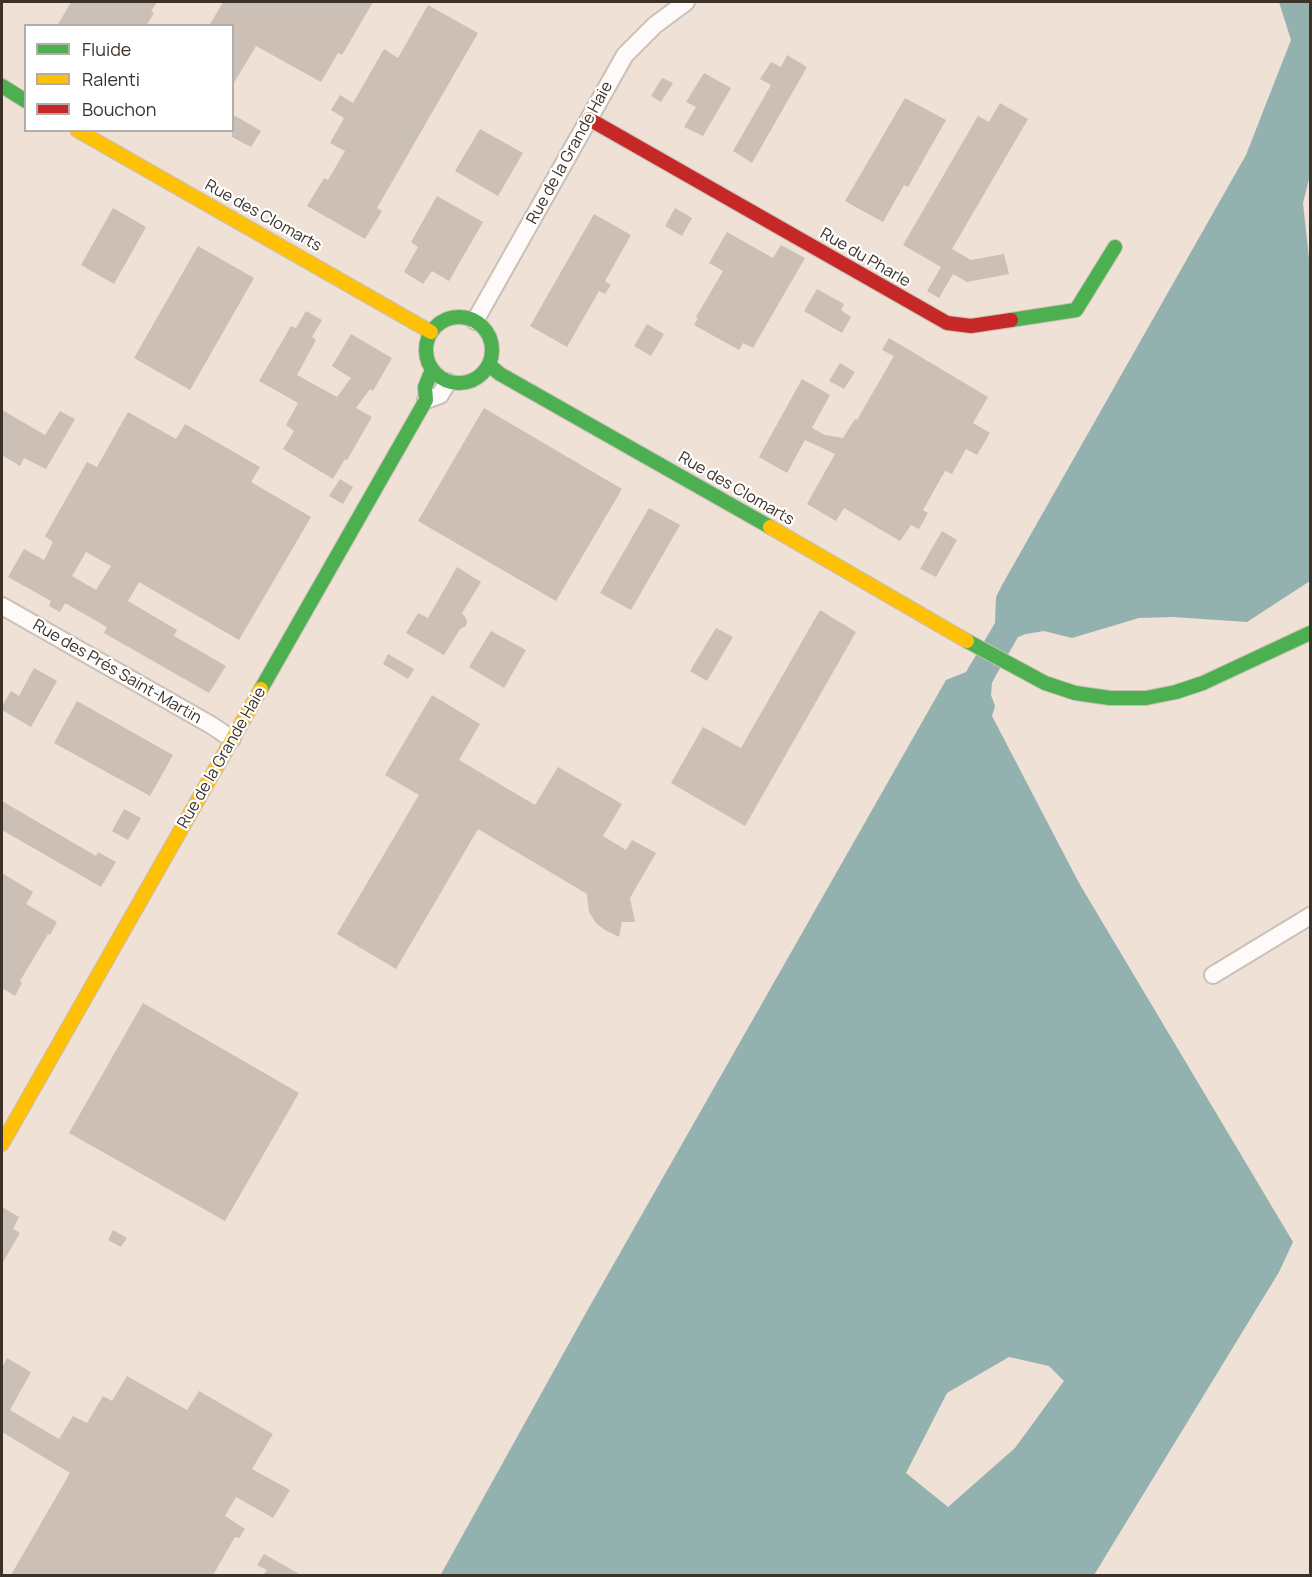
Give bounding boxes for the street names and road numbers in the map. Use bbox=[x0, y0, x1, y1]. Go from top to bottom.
street label: Rue de la Grande Haie bbox=[523, 78, 617, 228]
street label: Rue des Clomarts bbox=[201, 176, 325, 256]
street label: Rue du Pharle bbox=[816, 224, 914, 292]
street label: Rue des Clomarts bbox=[675, 448, 797, 530]
street label: Rue des Prés Saint-Martin bbox=[29, 616, 205, 728]
street label: Rue de la Grande Haie bbox=[174, 684, 270, 832]

